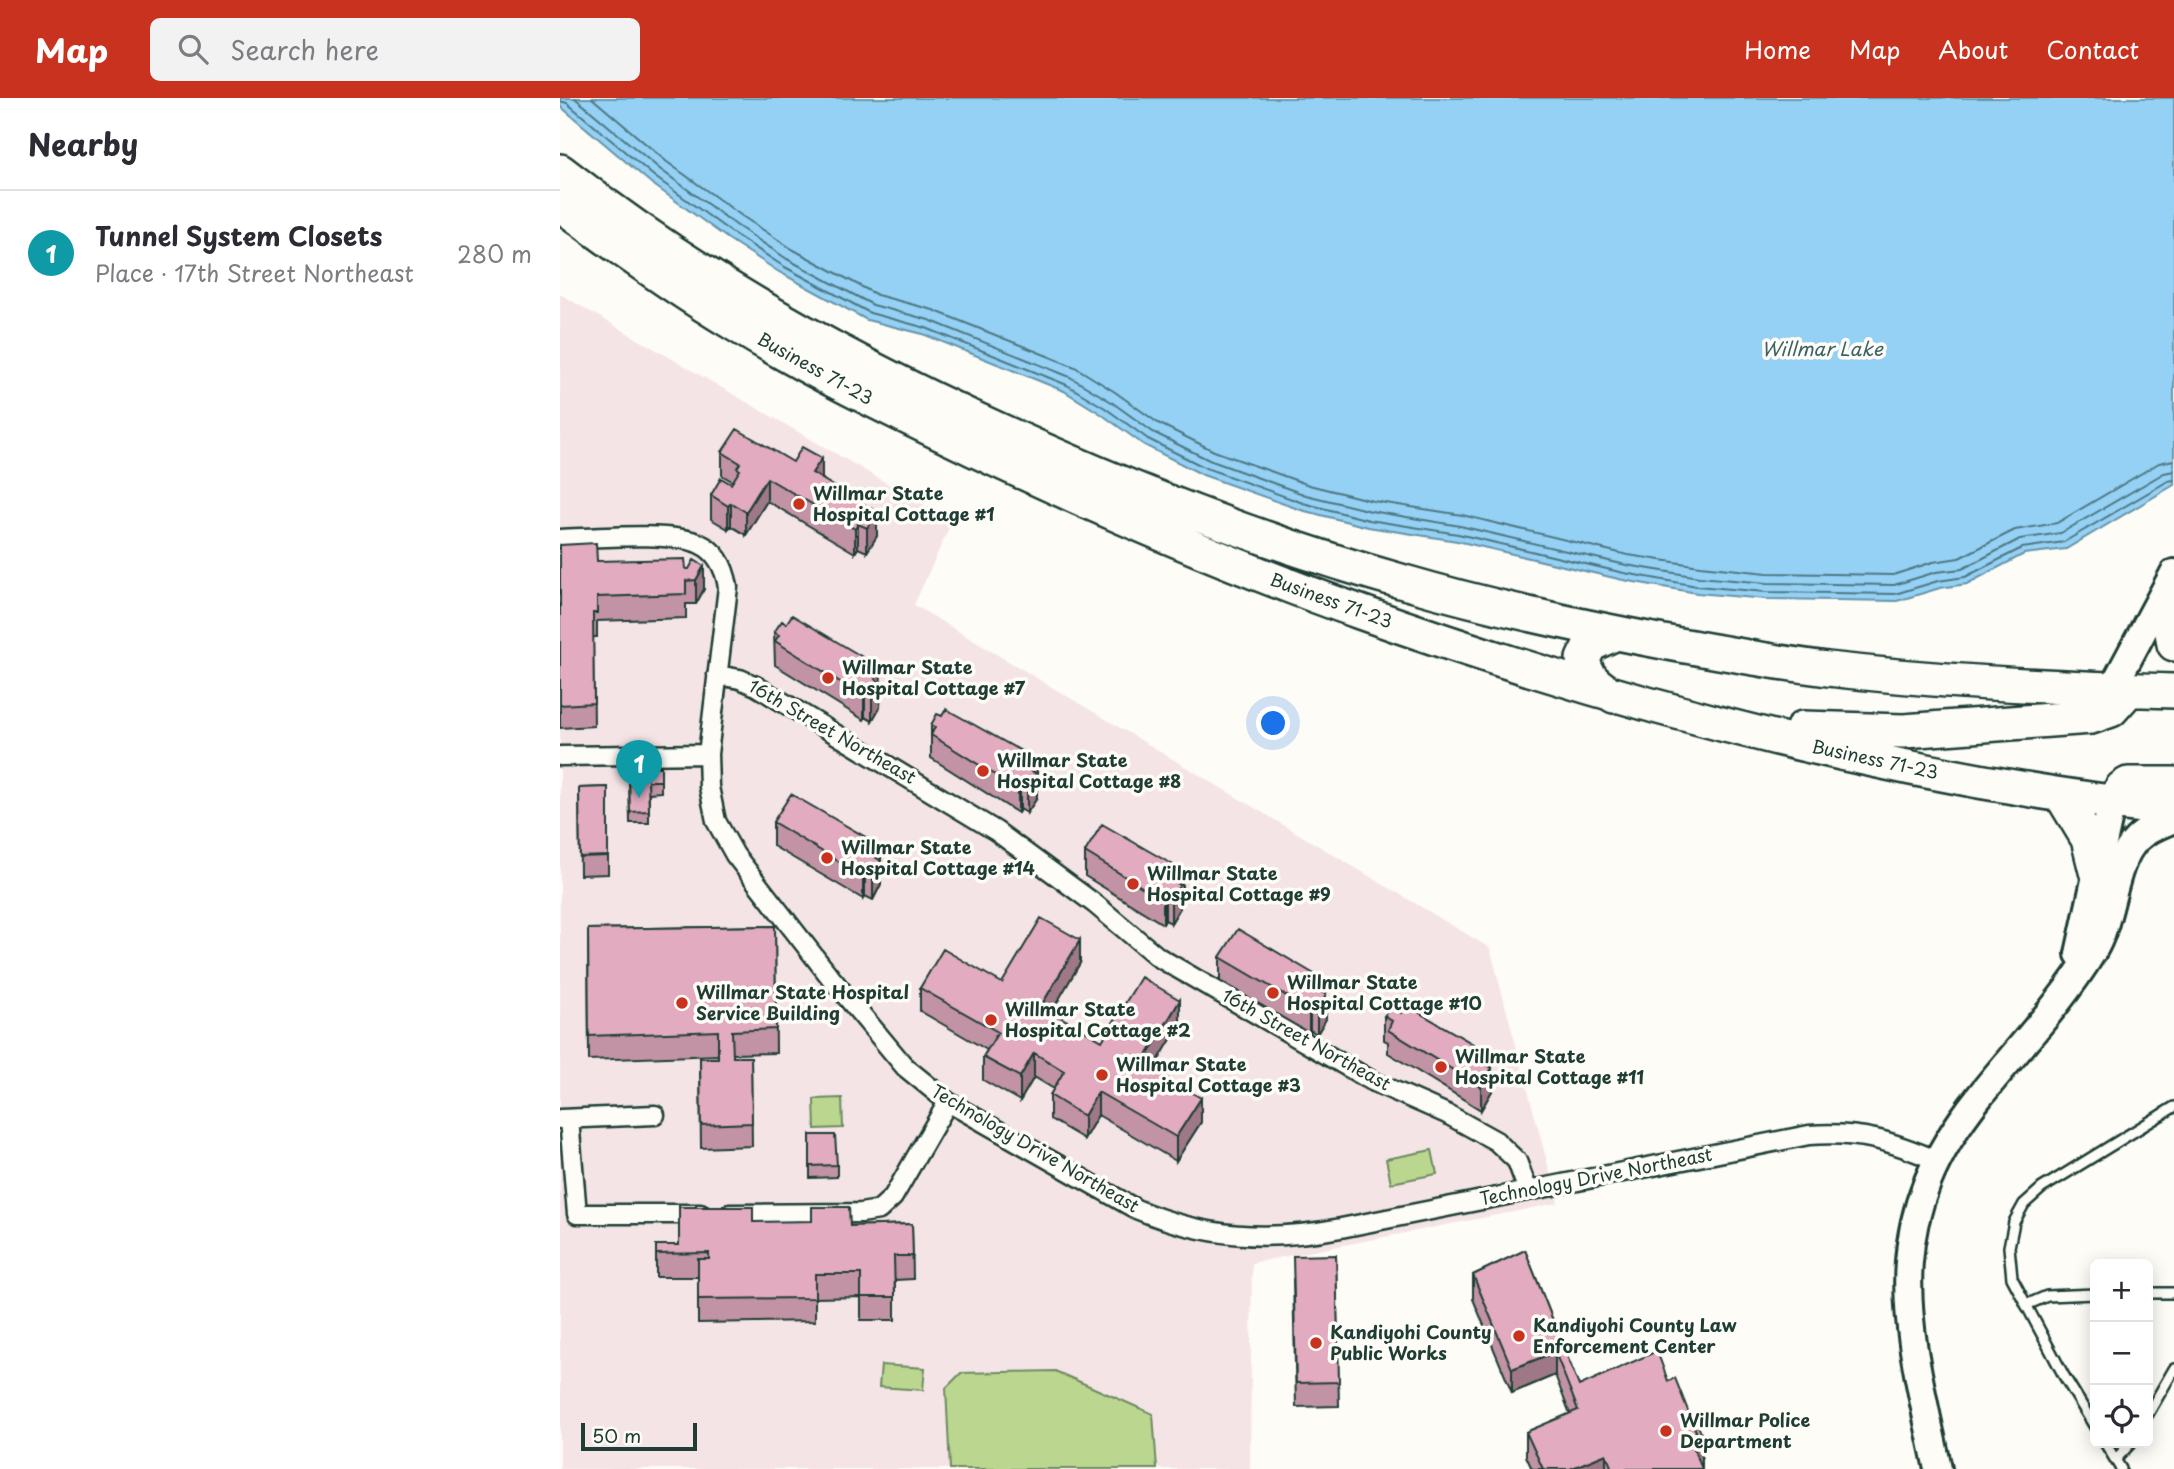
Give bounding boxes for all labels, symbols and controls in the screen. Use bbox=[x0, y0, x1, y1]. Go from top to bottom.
search box bbox=[150, 18, 640, 81]
text: Map bbox=[35, 24, 108, 74]
icon: search bbox=[174, 30, 212, 68]
text: Search here bbox=[230, 30, 379, 69]
text: Home bbox=[1744, 31, 1811, 67]
text: Map bbox=[1849, 31, 1900, 67]
text: About bbox=[1938, 31, 2008, 67]
text: Contact bbox=[2046, 31, 2139, 67]
text: Nearby bbox=[28, 121, 138, 166]
text: Tunnel System Closets bbox=[95, 216, 382, 255]
text: 1 bbox=[46, 236, 57, 271]
text: 280 m bbox=[457, 236, 532, 271]
text: Place · 17th Street Northeast bbox=[95, 255, 414, 290]
street label: Business 71-23 bbox=[753, 325, 879, 411]
water label: Willmar Lake bbox=[1761, 334, 1884, 362]
place label: Willmar State Hospital Cottage #1 bbox=[813, 479, 995, 527]
marker: Willmar State Hospital Cottage #1 bbox=[791, 496, 807, 512]
street label: Business 71-23 bbox=[1266, 565, 1397, 634]
place label: Willmar State Hospital Cottage #7 bbox=[842, 653, 1026, 701]
marker: Willmar State Hospital Cottage #7 bbox=[820, 670, 836, 686]
street label: 16th Street Northeast bbox=[744, 672, 922, 790]
your location bbox=[1256, 706, 1290, 740]
street label: Business 71-23 bbox=[1810, 732, 1941, 785]
pin: 1 bbox=[616, 740, 662, 798]
place label: Willmar State Hospital Cottage #8 bbox=[997, 746, 1181, 794]
marker: Willmar State Hospital Cottage #8 bbox=[975, 763, 991, 779]
place label: Willmar State Hospital Cottage #14 bbox=[841, 833, 1035, 881]
marker: Willmar State Hospital Cottage #14 bbox=[819, 850, 835, 866]
place label: Willmar State Hospital Cottage #9 bbox=[1147, 859, 1331, 907]
marker: Willmar State Hospital Cottage #9 bbox=[1125, 876, 1141, 892]
place label: Willmar State Hospital Cottage #10 bbox=[1287, 968, 1482, 1016]
place label: Willmar State Hospital Service Building bbox=[696, 978, 909, 1026]
street label: 16th Street Northeast bbox=[1217, 981, 1396, 1096]
marker: Willmar State Hospital Cottage #10 bbox=[1265, 985, 1281, 1001]
marker: Willmar State Hospital Service Building bbox=[674, 995, 690, 1011]
place label: Willmar State Hospital Cottage #2 bbox=[1005, 995, 1191, 1043]
marker: Willmar State Hospital Cottage #2 bbox=[983, 1012, 999, 1028]
place label: Willmar State Hospital Cottage #11 bbox=[1455, 1042, 1645, 1090]
place label: Willmar State Hospital Cottage #3 bbox=[1116, 1050, 1301, 1098]
marker: Willmar State Hospital Cottage #11 bbox=[1433, 1059, 1449, 1075]
marker: Willmar State Hospital Cottage #3 bbox=[1094, 1067, 1110, 1083]
street label: Technology Drive Northeast bbox=[927, 1077, 1145, 1218]
street label: Technology Drive Northeast bbox=[1477, 1140, 1714, 1211]
map controls bbox=[2090, 1259, 2153, 1448]
button: + bbox=[2090, 1259, 2153, 1322]
place label: Kandiyohi County Law Enforcement Center bbox=[1533, 1311, 1737, 1359]
place label: Kandiyohi County Public Works bbox=[1330, 1318, 1491, 1366]
button: − bbox=[2090, 1322, 2153, 1385]
marker: Kandiyohi County Law Enforcement Center bbox=[1511, 1328, 1527, 1344]
marker: Kandiyohi County Public Works bbox=[1308, 1335, 1324, 1351]
button: locate bbox=[2090, 1385, 2153, 1448]
place label: Willmar Police Department bbox=[1680, 1406, 1810, 1454]
scale bar bbox=[581, 1420, 696, 1452]
text: 50 m bbox=[592, 1421, 641, 1449]
marker: Willmar Police Department bbox=[1658, 1423, 1674, 1439]

